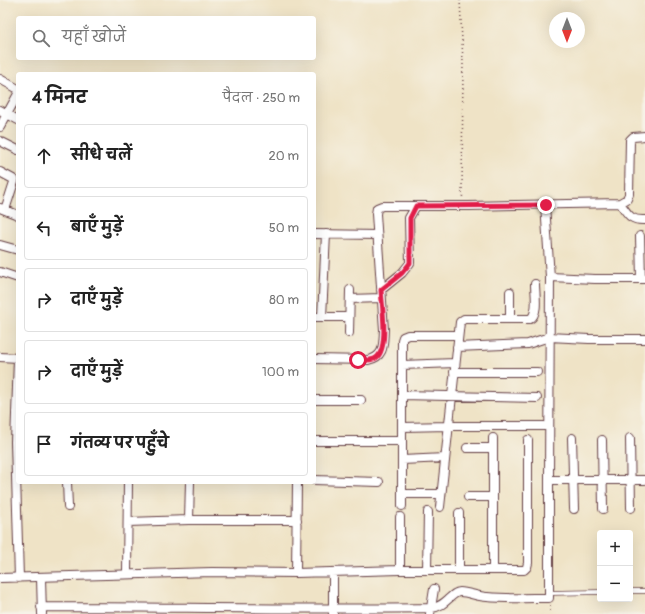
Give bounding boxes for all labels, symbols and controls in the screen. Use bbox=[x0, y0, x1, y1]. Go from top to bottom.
north arrow bbox=[549, 12, 585, 48]
search box bbox=[16, 16, 316, 60]
icon: search bbox=[30, 27, 52, 49]
text: यहाँ खोजें bbox=[62, 28, 126, 47]
text: 4 मिनट bbox=[32, 87, 87, 108]
text: पैदल · 250 m bbox=[223, 90, 300, 106]
icon: ahead bbox=[33, 145, 55, 167]
text: सीधे चलें bbox=[71, 146, 132, 165]
text: 20 m bbox=[268, 148, 299, 164]
route end bbox=[537, 196, 555, 214]
icon: left bbox=[33, 217, 55, 239]
text: बाएँ मुड़ें bbox=[71, 218, 123, 237]
text: 50 m bbox=[269, 220, 299, 236]
icon: right bbox=[33, 289, 55, 311]
text: दाएँ मुड़ें bbox=[71, 290, 123, 309]
text: 80 m bbox=[269, 292, 299, 308]
route start bbox=[349, 351, 367, 369]
icon: right bbox=[33, 361, 55, 383]
text: दाएँ मुड़ें bbox=[71, 362, 123, 381]
text: 100 m bbox=[262, 364, 299, 380]
icon: arrive bbox=[33, 433, 55, 455]
text: गंतव्य पर पहुँचे bbox=[71, 434, 169, 453]
map controls bbox=[597, 530, 633, 602]
button: + bbox=[597, 530, 633, 566]
button: − bbox=[597, 566, 633, 602]

